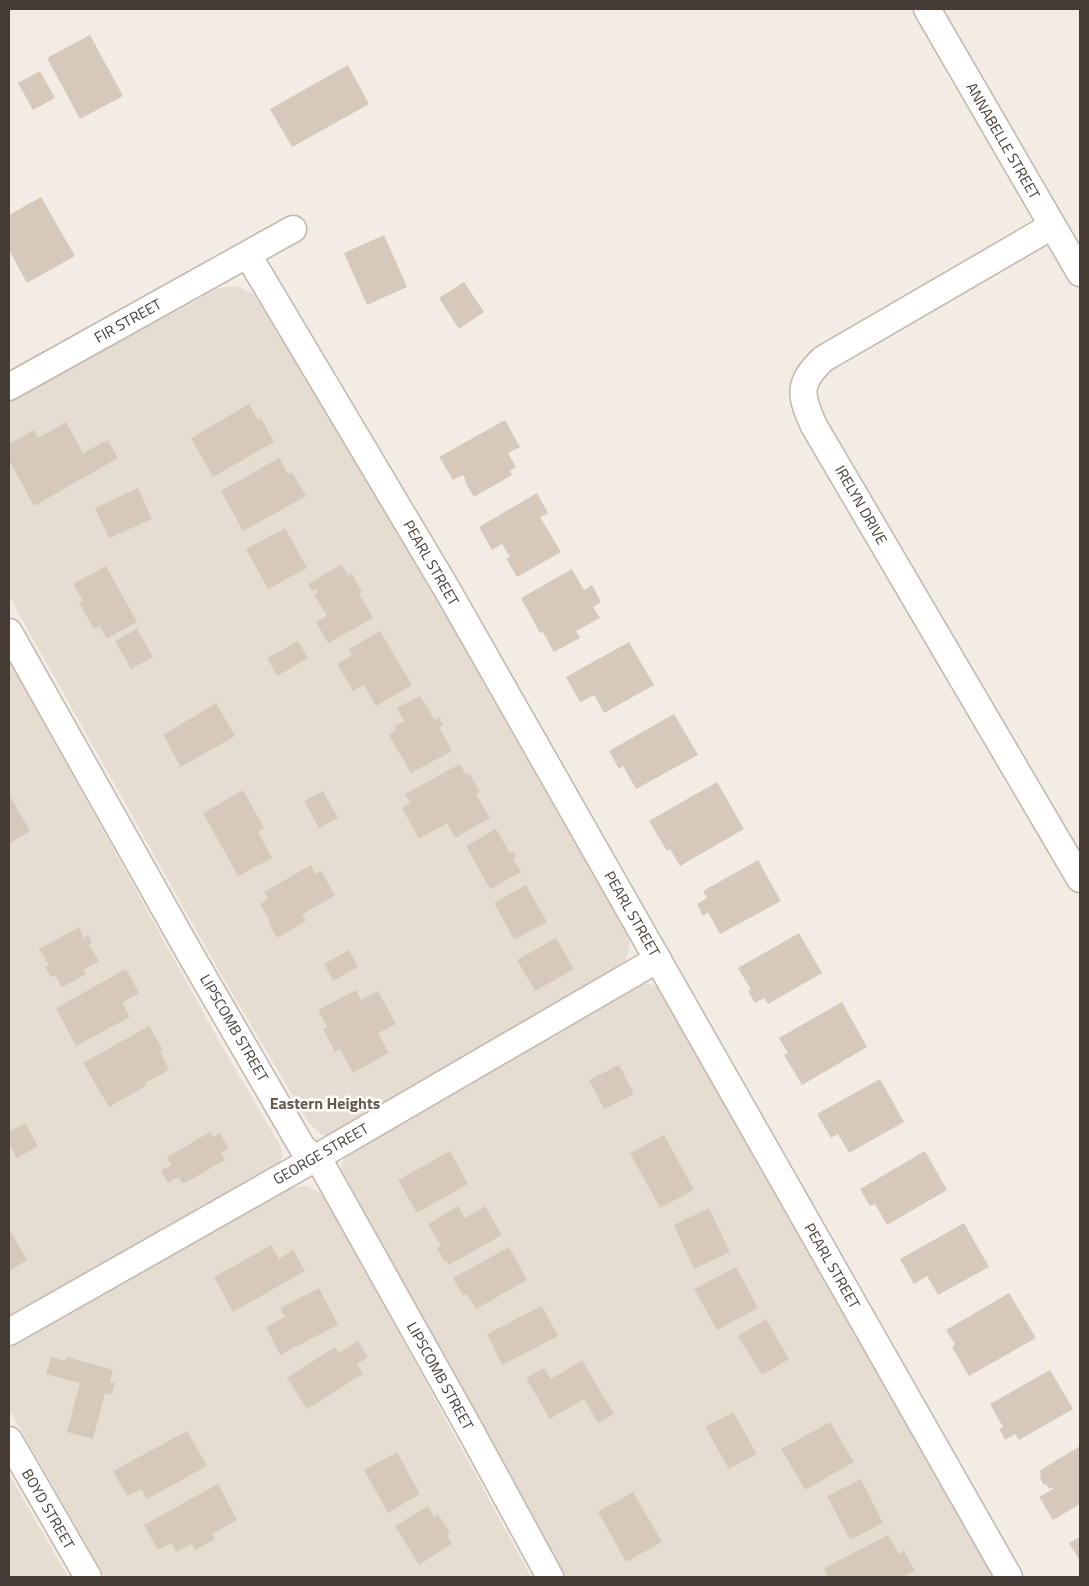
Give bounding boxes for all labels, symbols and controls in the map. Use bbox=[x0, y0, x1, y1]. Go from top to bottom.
street label: ANNABELLE STREET bbox=[961, 78, 1046, 203]
street label: FIR STREET bbox=[90, 293, 166, 349]
street label: IRELYN DRIVE bbox=[829, 461, 893, 549]
street label: PEARL STREET bbox=[398, 516, 465, 610]
street label: PEARL STREET bbox=[599, 867, 666, 961]
street label: LIPSCOMB STREET bbox=[194, 970, 275, 1086]
district label: Eastern Heights bbox=[270, 1091, 380, 1115]
street label: GEORGE STREET bbox=[269, 1117, 373, 1190]
street label: PEARL STREET bbox=[799, 1219, 866, 1313]
street label: LIPSCOMB STREET bbox=[401, 1317, 480, 1434]
street label: BOYD STREET bbox=[16, 1464, 81, 1553]

